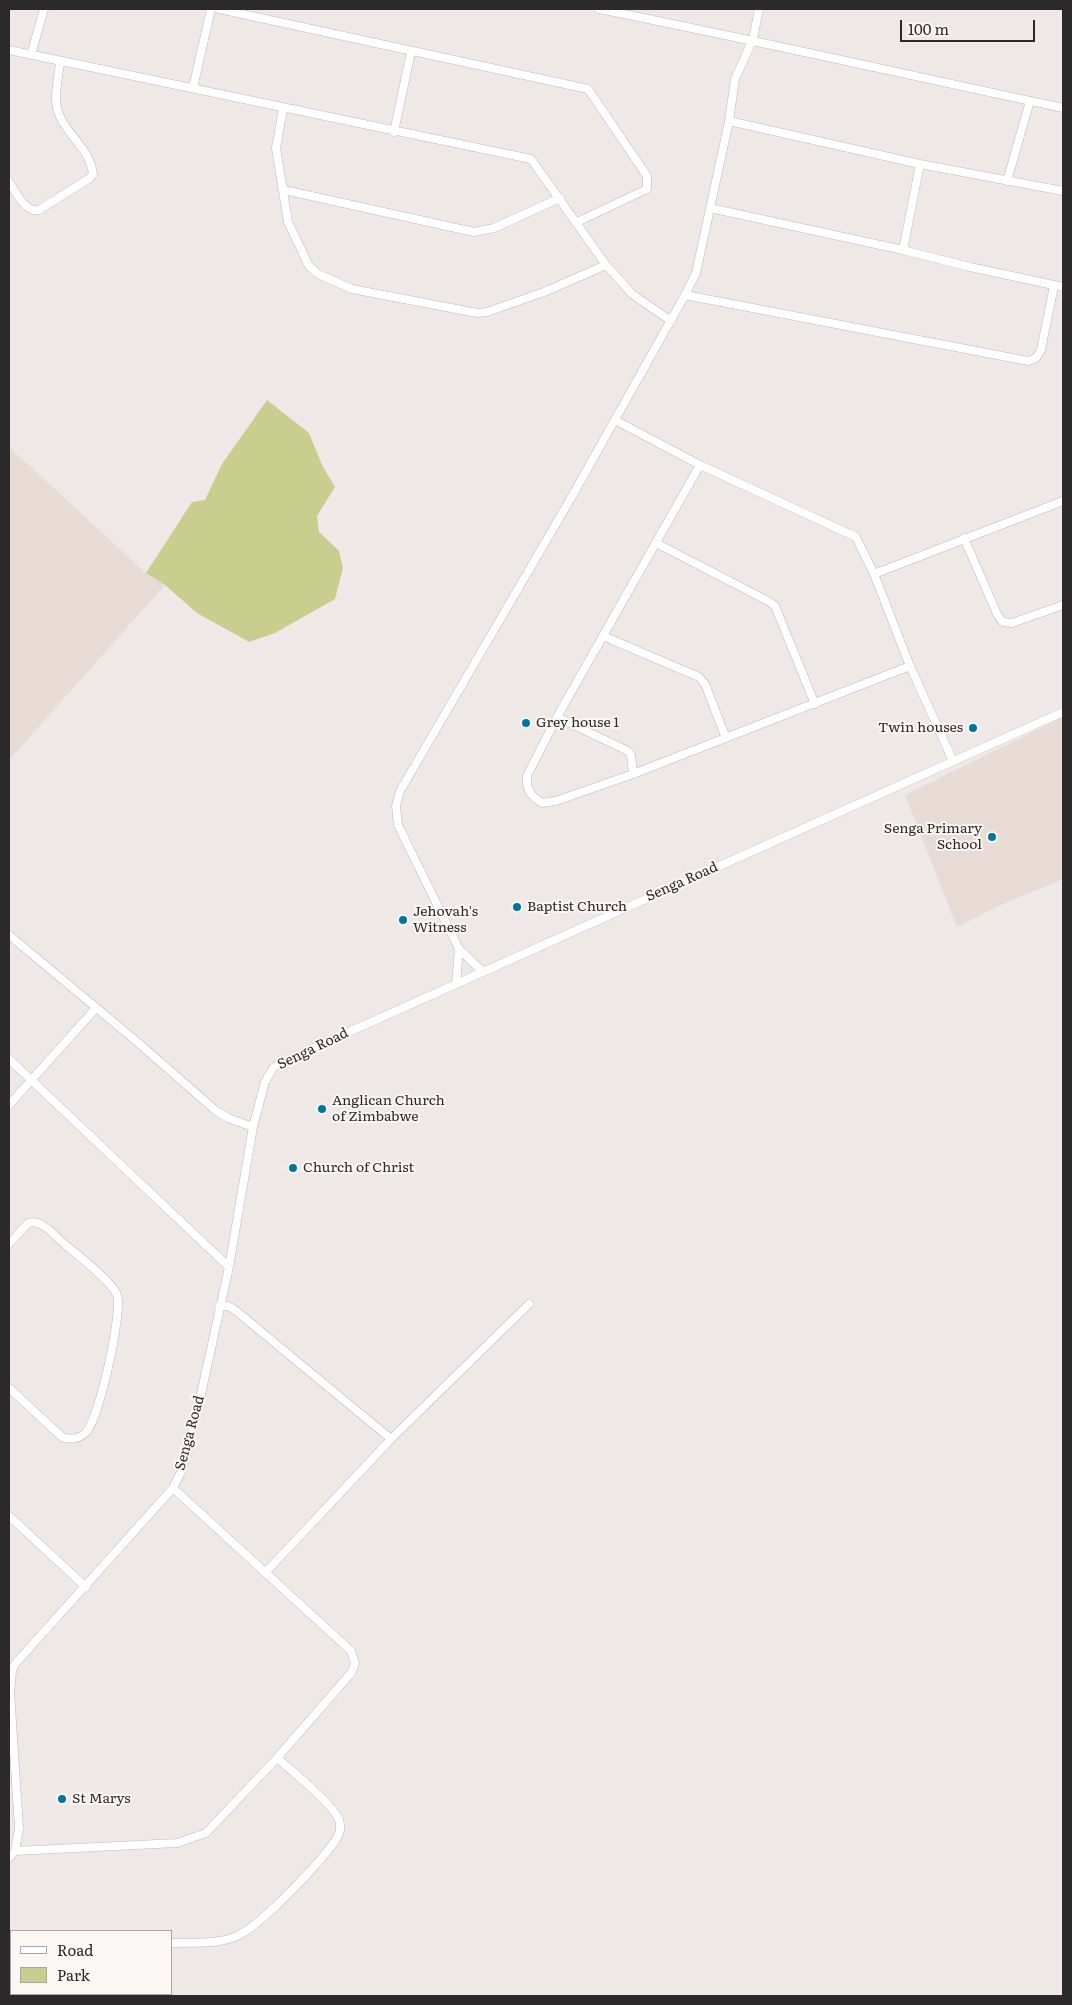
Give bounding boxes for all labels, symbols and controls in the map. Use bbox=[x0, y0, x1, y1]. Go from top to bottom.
scale bar bbox=[902, 10, 1037, 42]
text: 100 m bbox=[908, 17, 949, 40]
place label: Grey house 1 bbox=[536, 715, 619, 731]
marker: Grey house 1 bbox=[520, 717, 532, 729]
place label: Twin houses bbox=[878, 720, 963, 736]
marker: Twin houses bbox=[967, 722, 979, 734]
place label: Senga Primary School bbox=[884, 821, 982, 854]
marker: Senga Primary School bbox=[986, 831, 998, 843]
street label: Senga Road bbox=[644, 859, 720, 905]
place label: Baptist Church bbox=[527, 899, 627, 915]
marker: Baptist Church bbox=[511, 901, 523, 913]
place label: Jehovah's Witness bbox=[413, 904, 478, 936]
marker: Jehovah's Witness bbox=[397, 914, 409, 926]
street label: Senga Road bbox=[275, 1025, 351, 1073]
place label: Anglican Church of Zimbabwe bbox=[332, 1093, 445, 1126]
marker: Anglican Church of Zimbabwe bbox=[316, 1103, 328, 1115]
place label: Church of Christ bbox=[303, 1160, 414, 1176]
marker: Church of Christ bbox=[287, 1162, 299, 1174]
street label: Senga Road bbox=[172, 1394, 208, 1472]
place label: St Marys bbox=[72, 1791, 131, 1807]
marker: St Marys bbox=[56, 1793, 68, 1805]
legend bbox=[10, 1930, 172, 1995]
text: Road bbox=[57, 1938, 93, 1961]
text: Park bbox=[57, 1963, 90, 1986]

